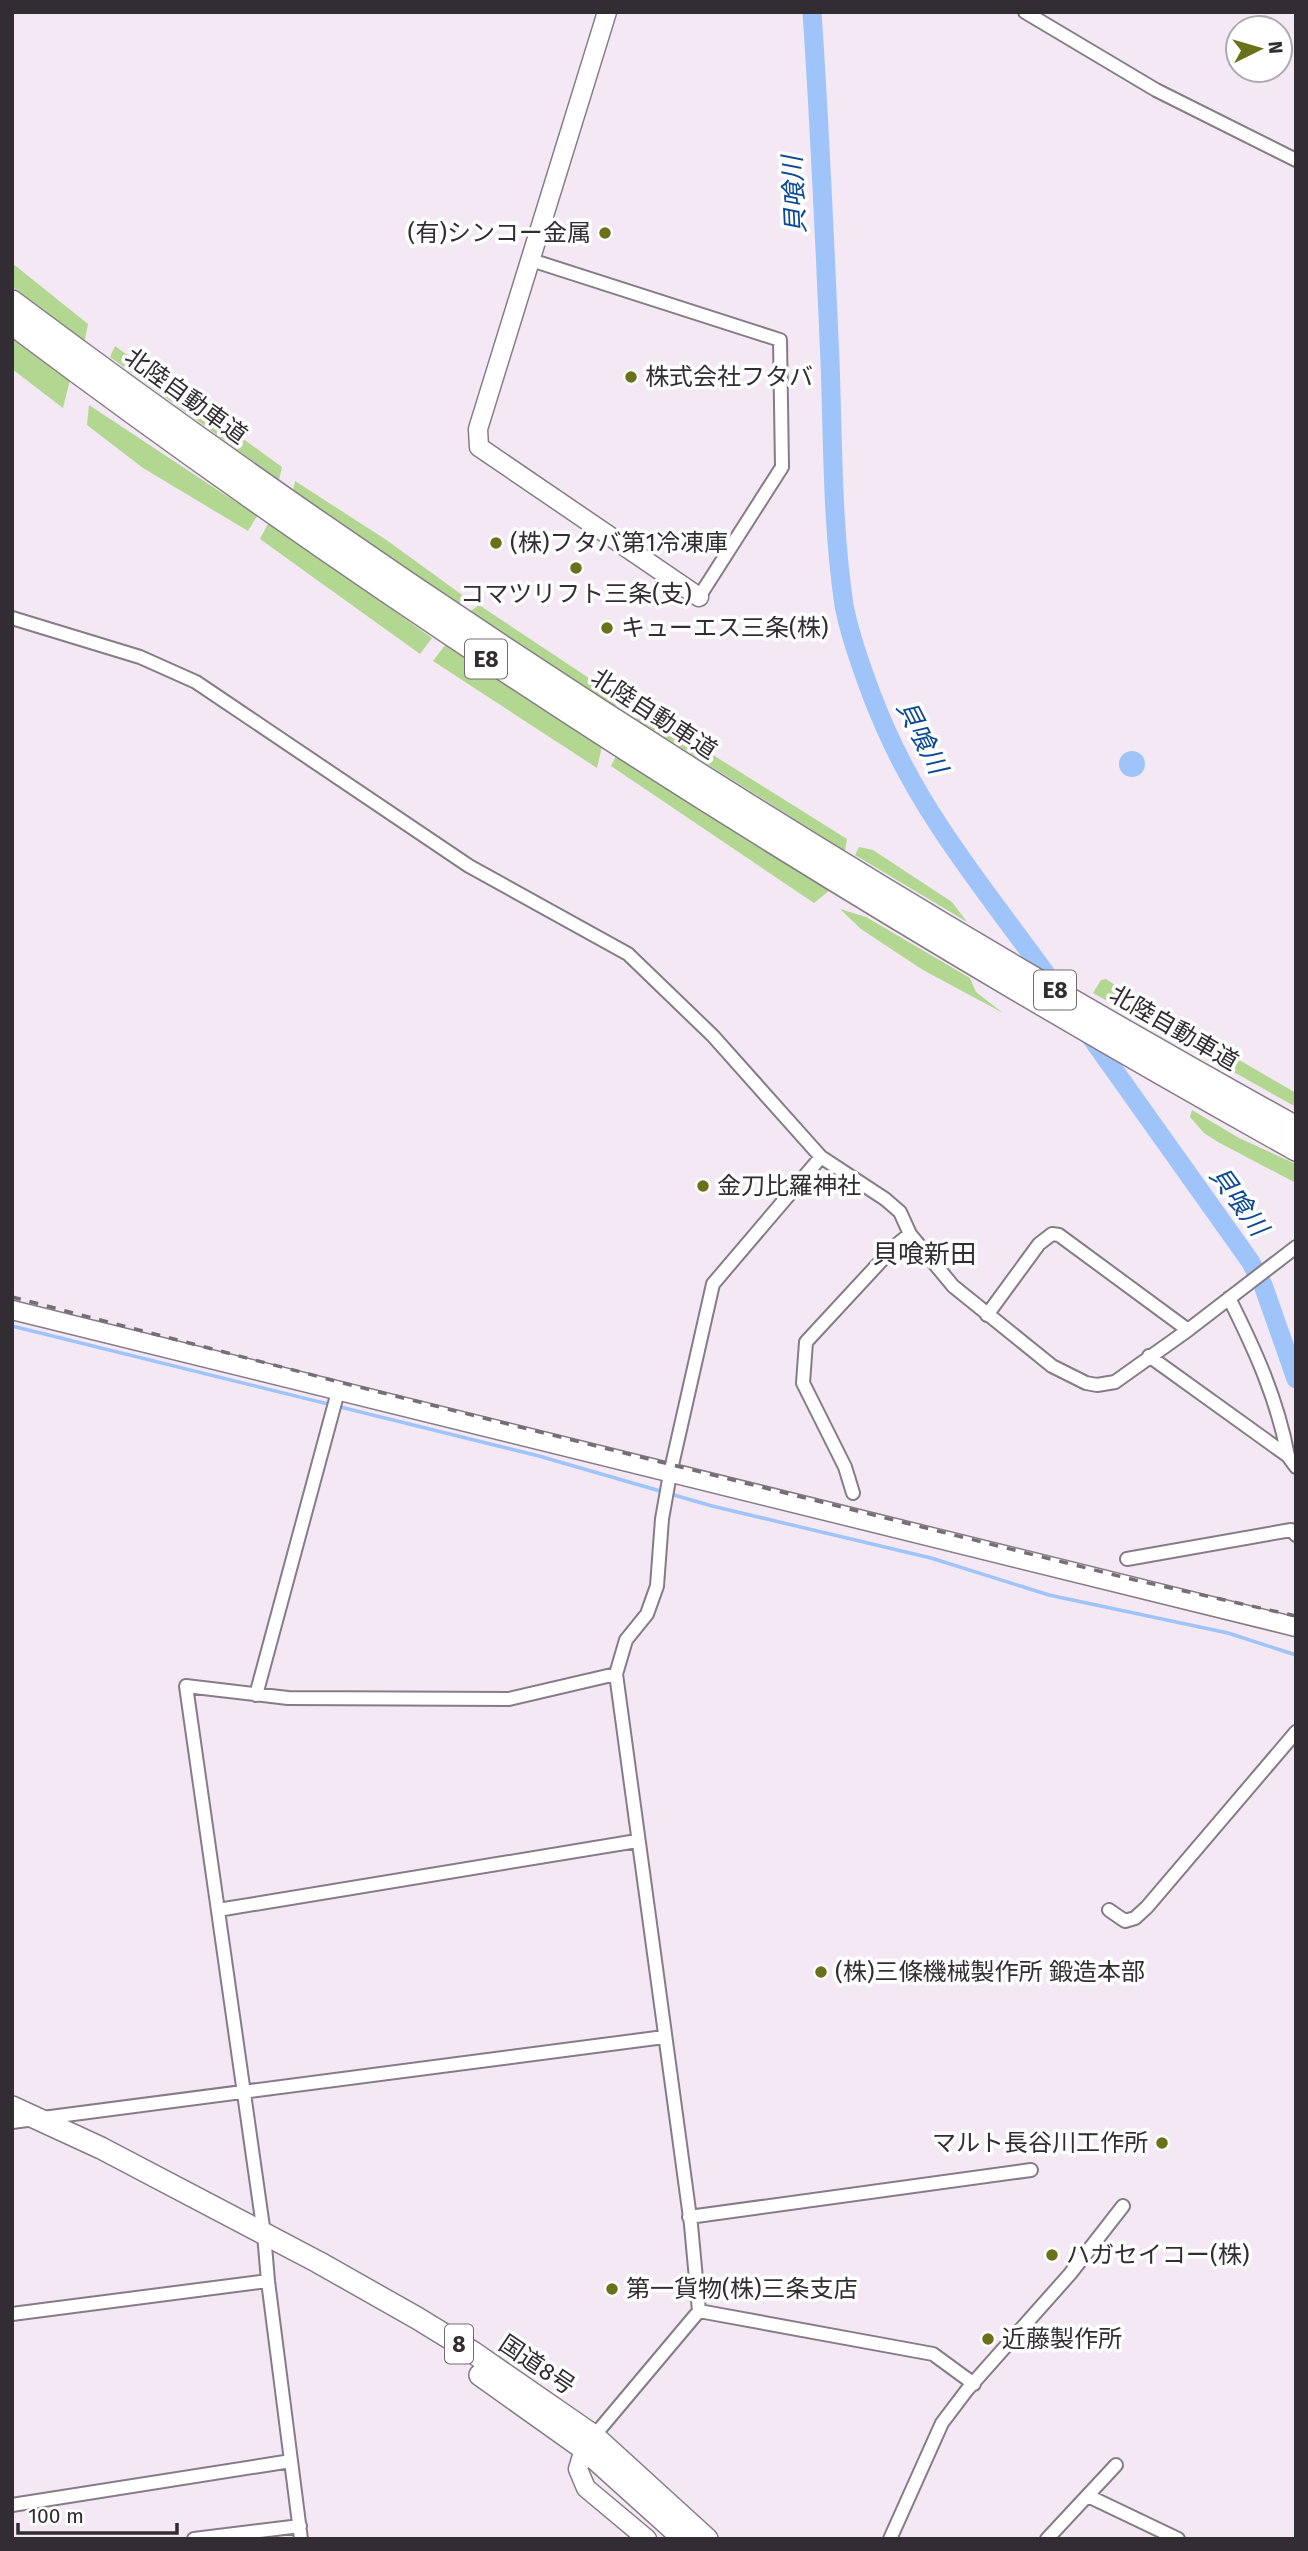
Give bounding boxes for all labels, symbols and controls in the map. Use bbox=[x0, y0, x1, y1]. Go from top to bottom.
north arrow bbox=[1224, 14, 1294, 84]
text: N bbox=[1263, 40, 1287, 55]
water label: 貝喰川 bbox=[777, 152, 812, 235]
place label: (有)シンコー金属 bbox=[407, 219, 591, 247]
marker: (有)シンコー金属 bbox=[597, 225, 613, 241]
street label: 北陸自動車道 bbox=[120, 342, 252, 450]
place label: 株式会社フタバ bbox=[645, 363, 813, 391]
marker: 株式会社フタバ bbox=[623, 369, 639, 385]
place label: (株)フタバ第1冷凍庫 bbox=[510, 529, 728, 557]
marker: (株)フタバ第1冷凍庫 bbox=[488, 535, 504, 551]
marker: コマツリフト三条(支) bbox=[568, 560, 584, 576]
place label: コマツリフト三条(支) bbox=[460, 580, 692, 608]
place label: キューエス三条(株) bbox=[621, 614, 829, 642]
marker: キューエス三条(株) bbox=[599, 620, 615, 636]
road number: E8 bbox=[465, 639, 507, 678]
street label: 北陸自動車道 bbox=[586, 663, 722, 765]
water label: 貝喰川 bbox=[890, 695, 954, 782]
road number: E8 bbox=[1034, 970, 1076, 1009]
street label: 北陸自動車道 bbox=[1105, 980, 1243, 1076]
water label: 貝喰川 bbox=[1203, 1161, 1276, 1244]
place label: 金刀比羅神社 bbox=[717, 1172, 861, 1200]
marker: 金刀比羅神社 bbox=[695, 1178, 711, 1194]
district label: 貝喰新田 bbox=[872, 1239, 976, 1270]
place label: (株)三條機械製作所 鍛造本部 bbox=[835, 1958, 1145, 1986]
marker: (株)三條機械製作所 鍛造本部 bbox=[813, 1964, 829, 1980]
place label: マルト長谷川工作所 bbox=[932, 2129, 1148, 2157]
marker: マルト長谷川工作所 bbox=[1154, 2135, 1170, 2151]
place label: ハガセイコー(株) bbox=[1066, 2241, 1250, 2269]
marker: ハガセイコー(株) bbox=[1044, 2247, 1060, 2263]
place label: 第一貨物(株)三条支店 bbox=[626, 2275, 858, 2303]
marker: 第一貨物(株)三条支店 bbox=[604, 2281, 620, 2297]
road number: 8 bbox=[445, 2324, 473, 2364]
place label: 近藤製作所 bbox=[1002, 2325, 1122, 2353]
street label: 国道8号 bbox=[494, 2330, 580, 2400]
marker: 近藤製作所 bbox=[980, 2331, 996, 2347]
scale bar bbox=[18, 2492, 177, 2536]
text: 100 m bbox=[28, 2503, 84, 2529]

